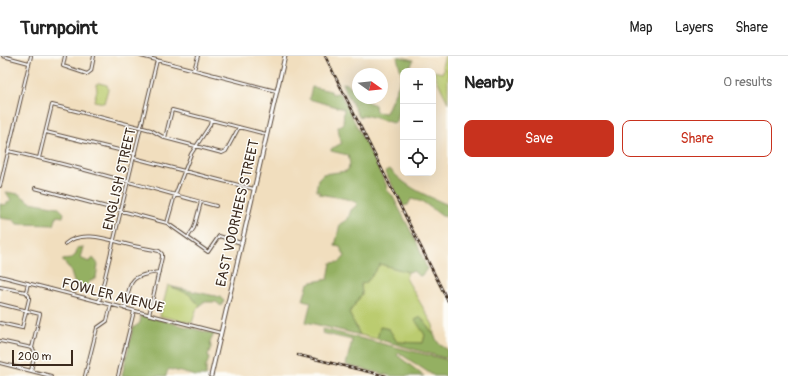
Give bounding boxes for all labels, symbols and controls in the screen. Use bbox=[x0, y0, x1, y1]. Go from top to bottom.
text: Turnpoint bbox=[20, 16, 98, 40]
text: Map bbox=[630, 19, 653, 36]
text: Layers bbox=[675, 19, 713, 36]
text: Share bbox=[735, 19, 768, 36]
north arrow bbox=[352, 68, 388, 104]
map controls bbox=[400, 68, 436, 176]
button: + bbox=[400, 68, 436, 104]
text: Nearby bbox=[464, 72, 513, 93]
text: 0 results bbox=[723, 74, 772, 90]
button: − bbox=[400, 104, 436, 140]
button: Save bbox=[464, 120, 614, 157]
button: Share bbox=[622, 120, 772, 157]
street label: ENGLISH STREET bbox=[99, 126, 140, 232]
street label: EAST VOORHEES STREET bbox=[212, 138, 263, 288]
button: locate bbox=[400, 140, 436, 176]
street label: FOWLER AVENUE bbox=[60, 275, 166, 316]
scale bar bbox=[12, 348, 73, 367]
text: 200 m bbox=[18, 350, 51, 363]

